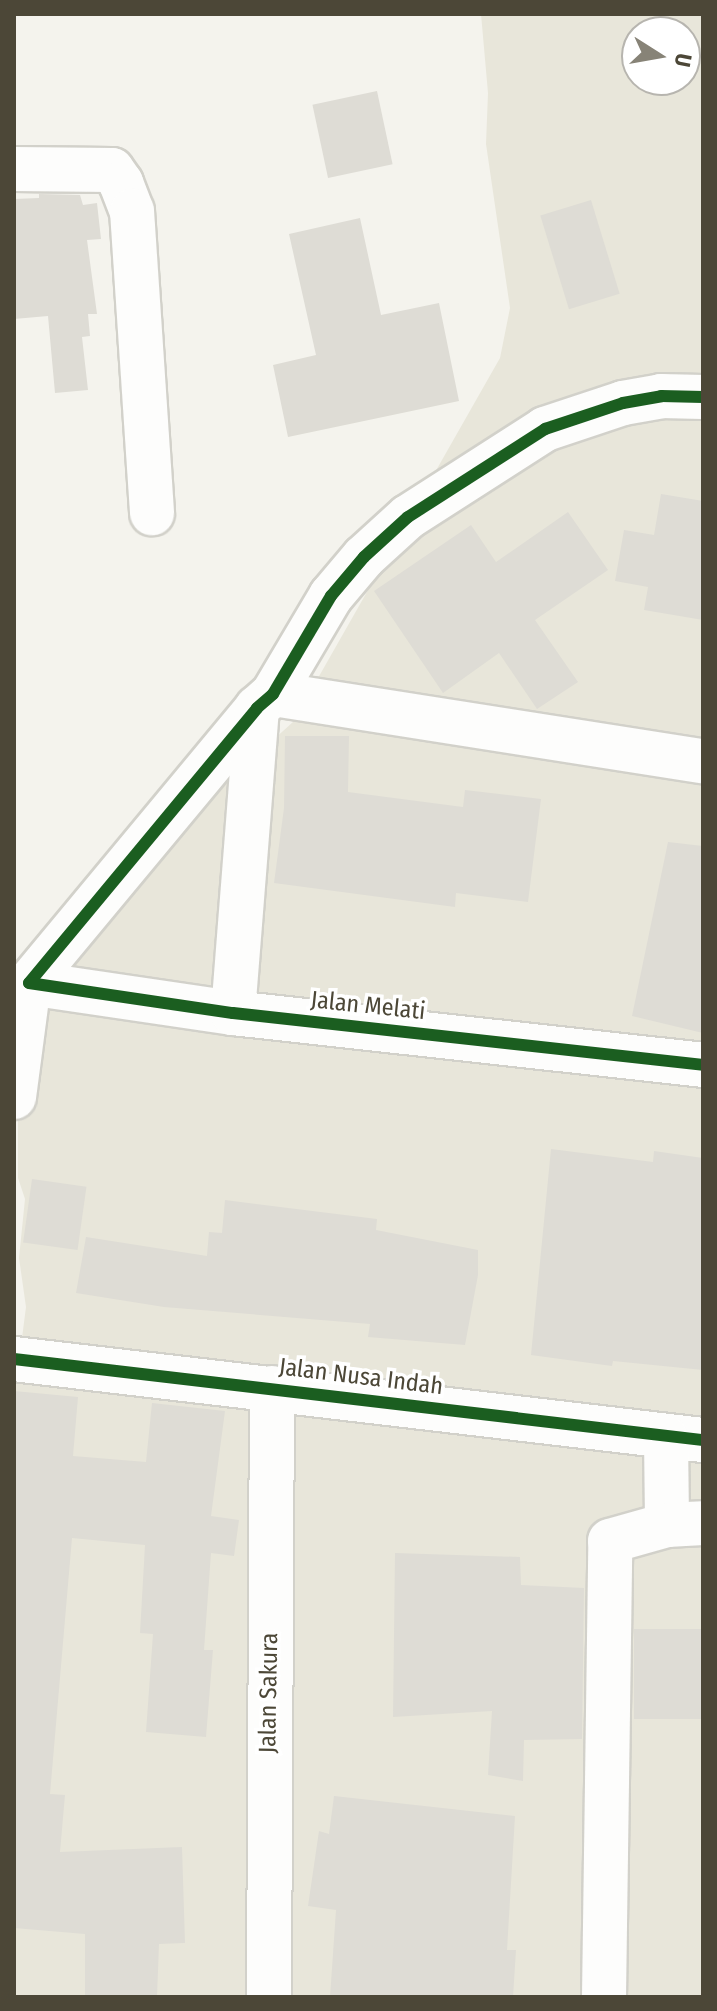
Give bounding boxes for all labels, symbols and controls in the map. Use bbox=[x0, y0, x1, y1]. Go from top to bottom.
north arrow bbox=[621, 16, 701, 96]
text: U bbox=[669, 51, 698, 69]
street label: Jalan Melati bbox=[309, 986, 427, 1026]
street label: Jalan Nusa Indah bbox=[277, 1353, 445, 1401]
street label: Jalan Sakura bbox=[254, 1632, 284, 1754]

